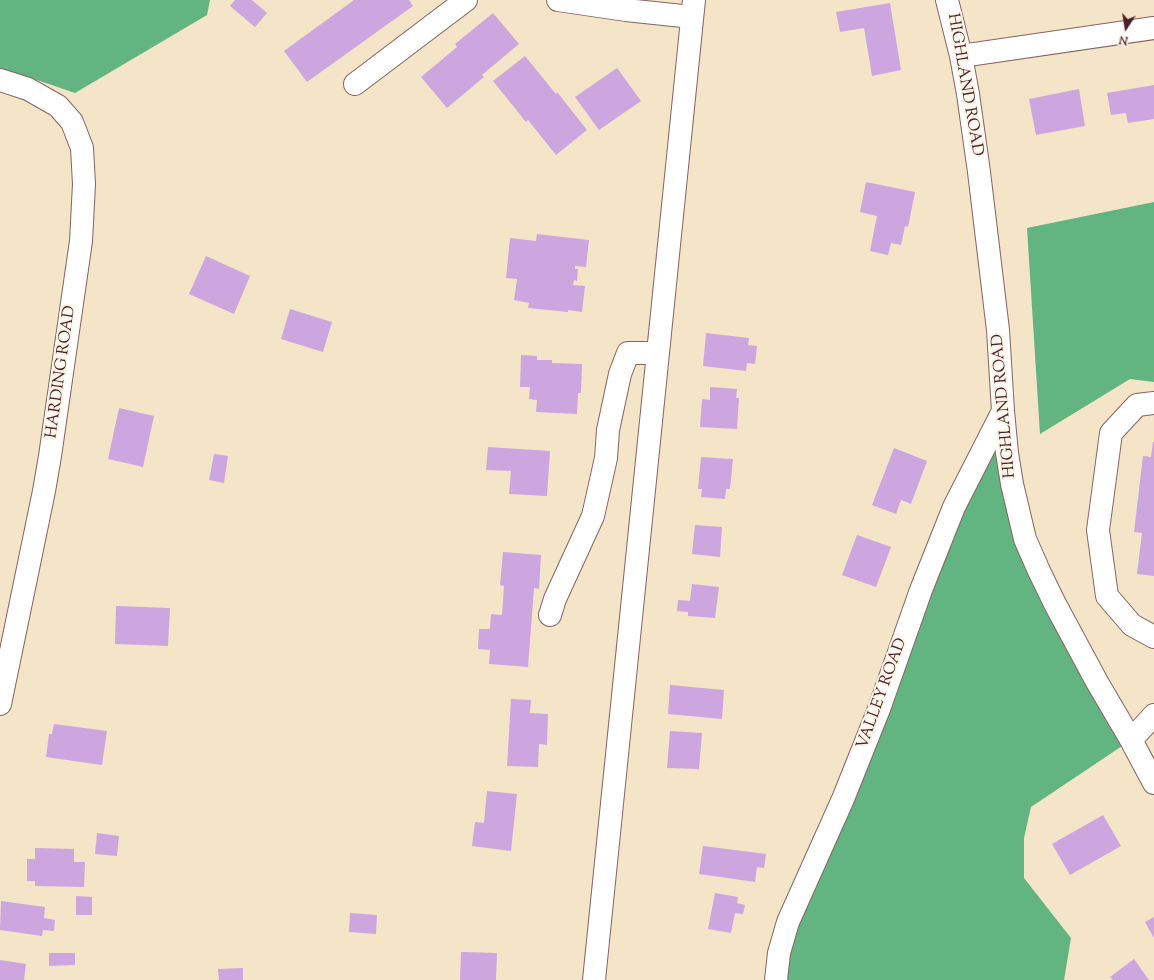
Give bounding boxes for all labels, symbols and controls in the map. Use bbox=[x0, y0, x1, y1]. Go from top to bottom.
north arrow bbox=[1106, 8, 1146, 48]
street label: HIGHLAND ROAD bbox=[942, 12, 986, 158]
text: N bbox=[1118, 31, 1129, 48]
street label: HARDING ROAD bbox=[43, 304, 81, 440]
street label: HIGHLAND ROAD bbox=[989, 333, 1021, 479]
street label: VALLEY ROAD bbox=[854, 636, 912, 752]

